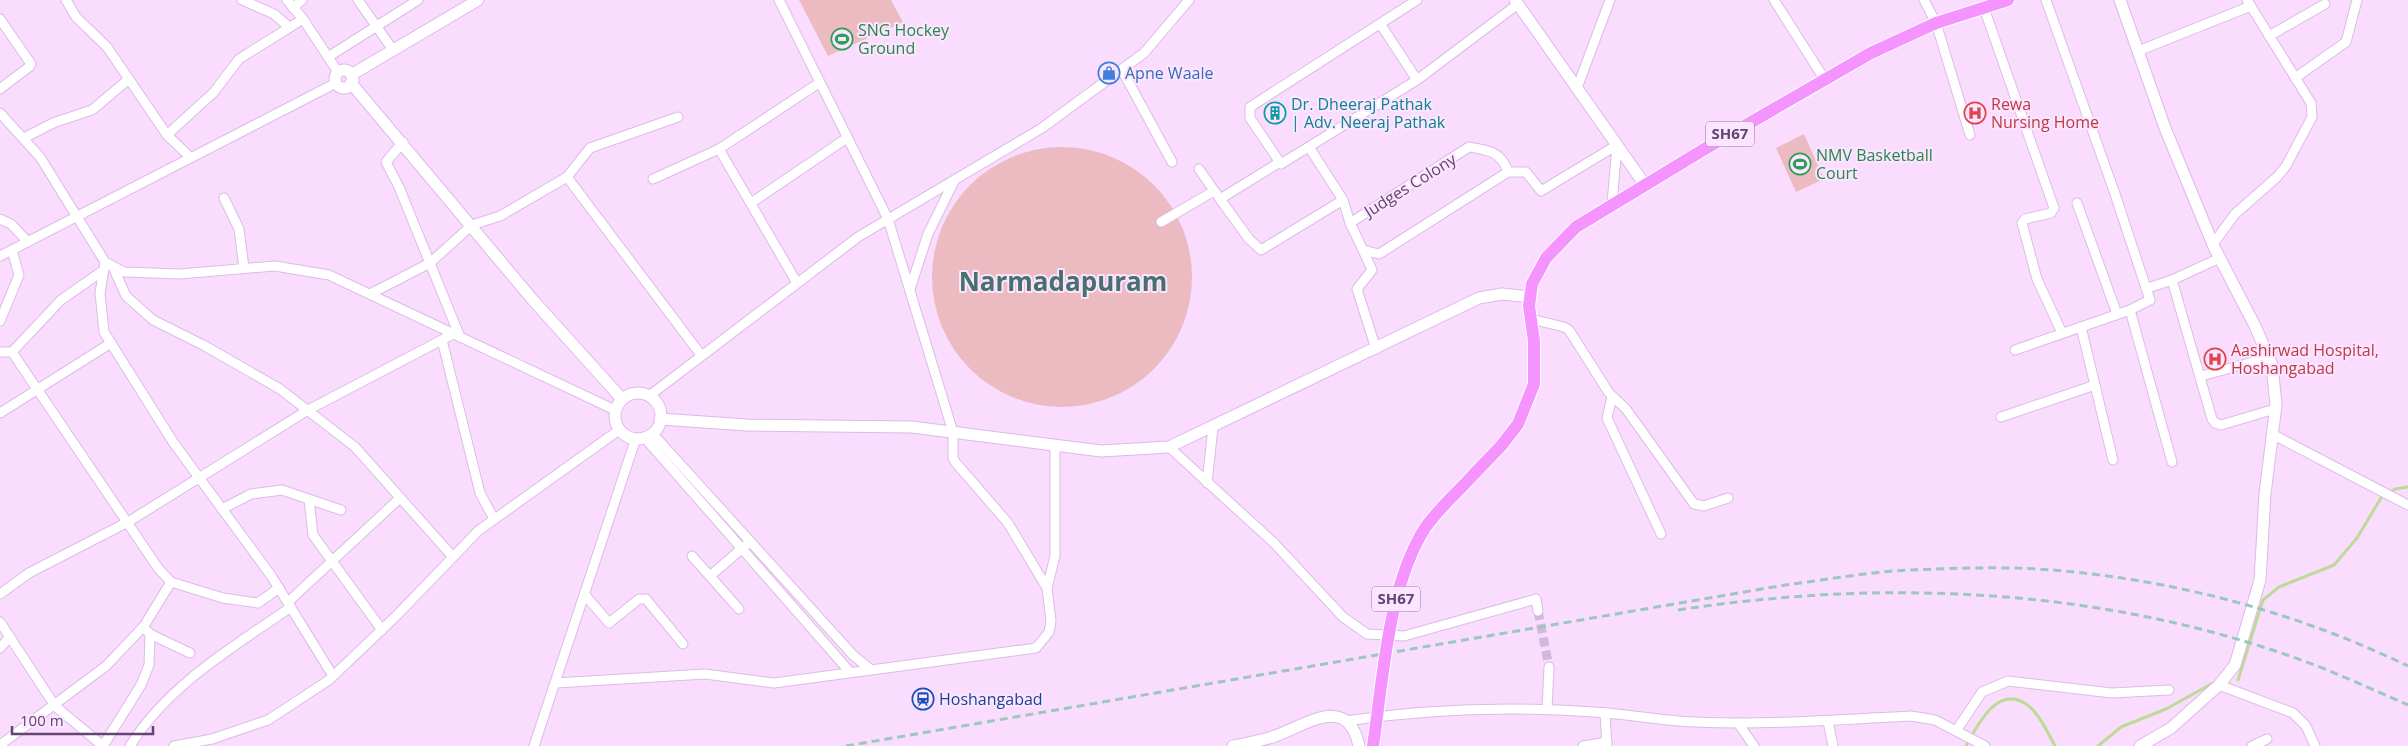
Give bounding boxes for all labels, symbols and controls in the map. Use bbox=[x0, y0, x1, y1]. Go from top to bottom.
place label: SNG Hockey Ground bbox=[858, 19, 950, 59]
sports icon: SNG Hockey Ground bbox=[830, 27, 854, 51]
shop icon: Apne Waale bbox=[1097, 61, 1121, 85]
place label: Apne Waale bbox=[1125, 62, 1213, 84]
place label: Dr. Dheeraj Pathak | Adv. Neeraj Pathak bbox=[1291, 93, 1446, 133]
place label: Rewa Nursing Home bbox=[1991, 93, 2099, 133]
building icon: Dr. Dheeraj Pathak | Adv. Neeraj Pathak bbox=[1263, 101, 1287, 125]
hospital icon: Rewa Nursing Home bbox=[1963, 101, 1987, 125]
road number: SH67 bbox=[1706, 122, 1754, 146]
place label: NMV Basketball Court bbox=[1816, 144, 1933, 184]
street label: Judges Colony bbox=[1358, 147, 1461, 223]
sports icon: NMV Basketball Court bbox=[1788, 152, 1812, 176]
district label: Narmadapuram bbox=[959, 263, 1167, 299]
place label: Aashirwad Hospital, Hoshangabad bbox=[2231, 339, 2379, 379]
hospital icon: Aashirwad Hospital, Hoshangabad bbox=[2203, 347, 2227, 371]
road number: SH67 bbox=[1372, 586, 1420, 612]
station icon: Hoshangabad bbox=[911, 687, 935, 711]
place label: Hoshangabad bbox=[939, 688, 1043, 710]
scale bar bbox=[12, 704, 154, 736]
text: 100 m bbox=[20, 710, 64, 730]

